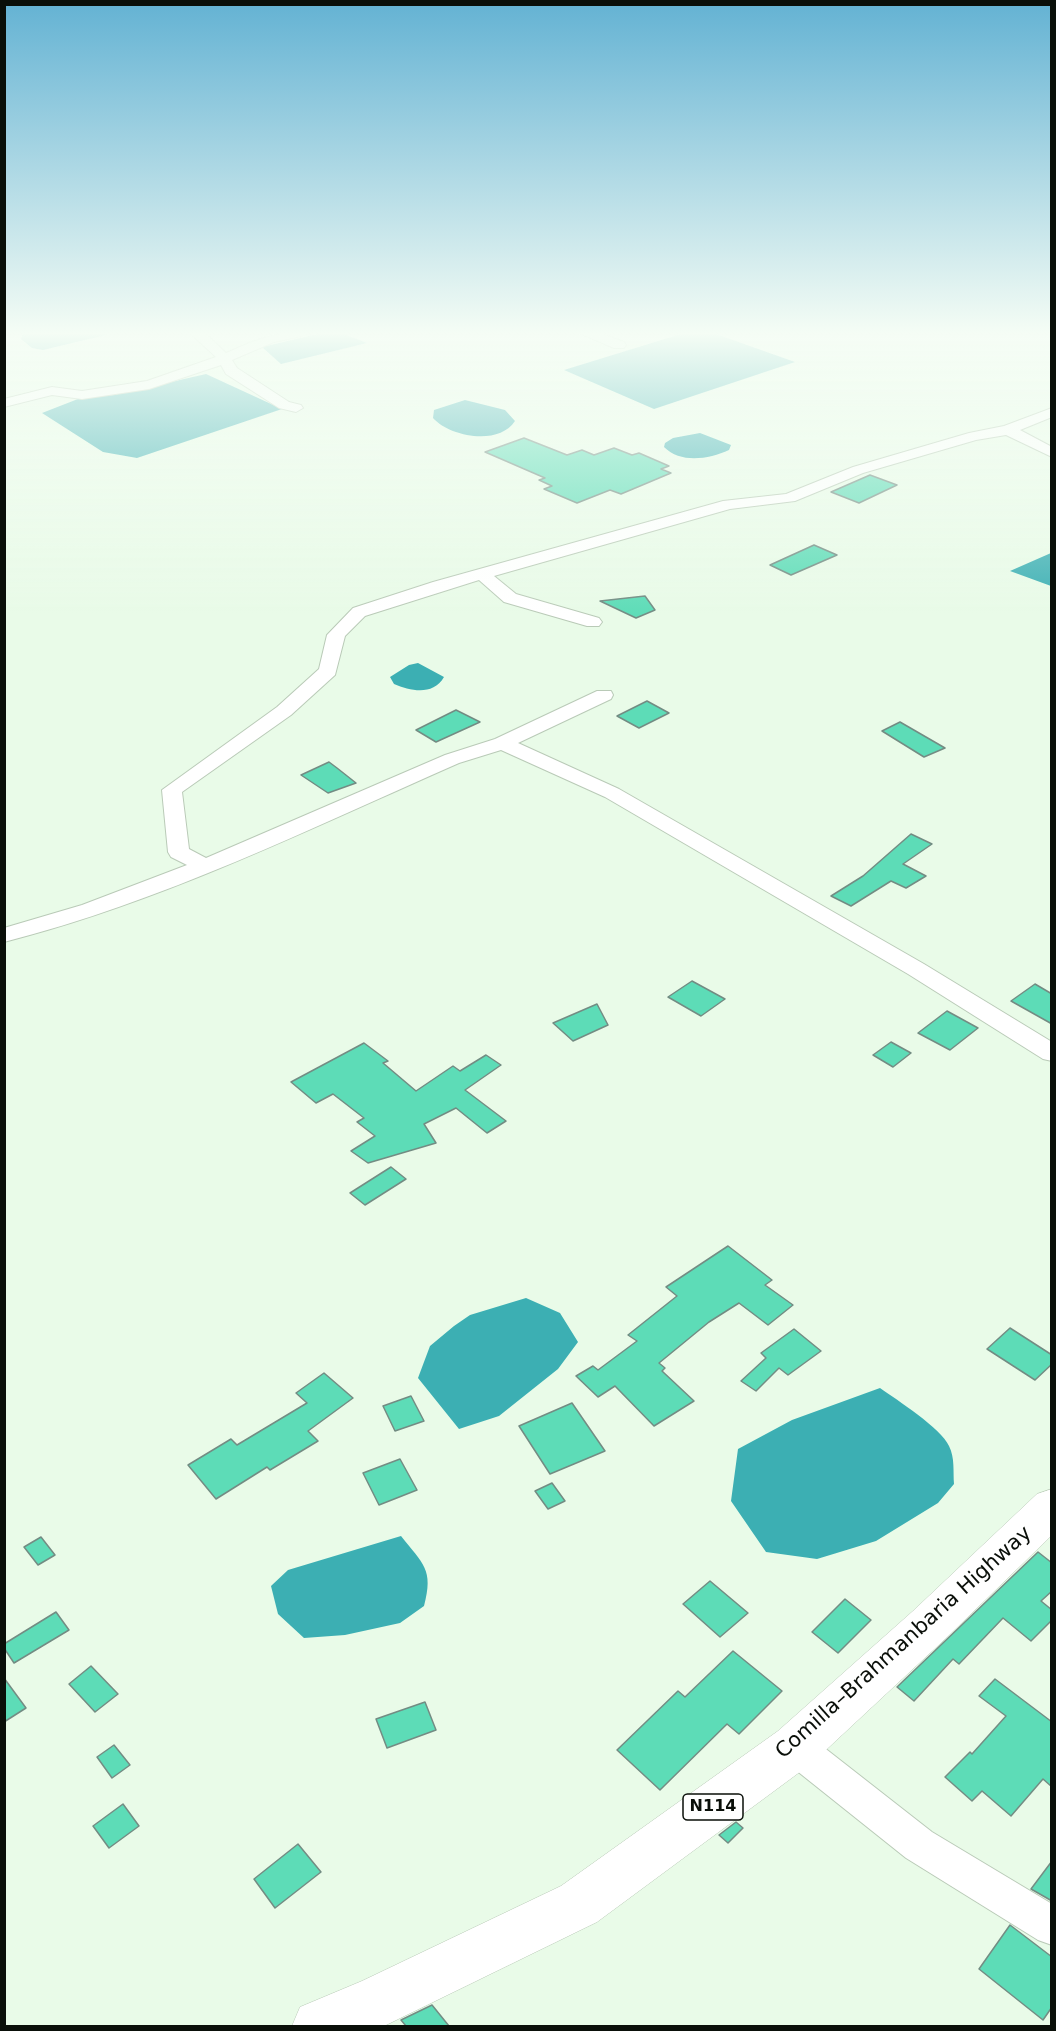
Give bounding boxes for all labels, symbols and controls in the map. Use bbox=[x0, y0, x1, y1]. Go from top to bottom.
street label: Comilla–Brahmanbaria Highway bbox=[771, 1521, 1037, 1765]
road number: N114 bbox=[683, 1794, 743, 1820]

